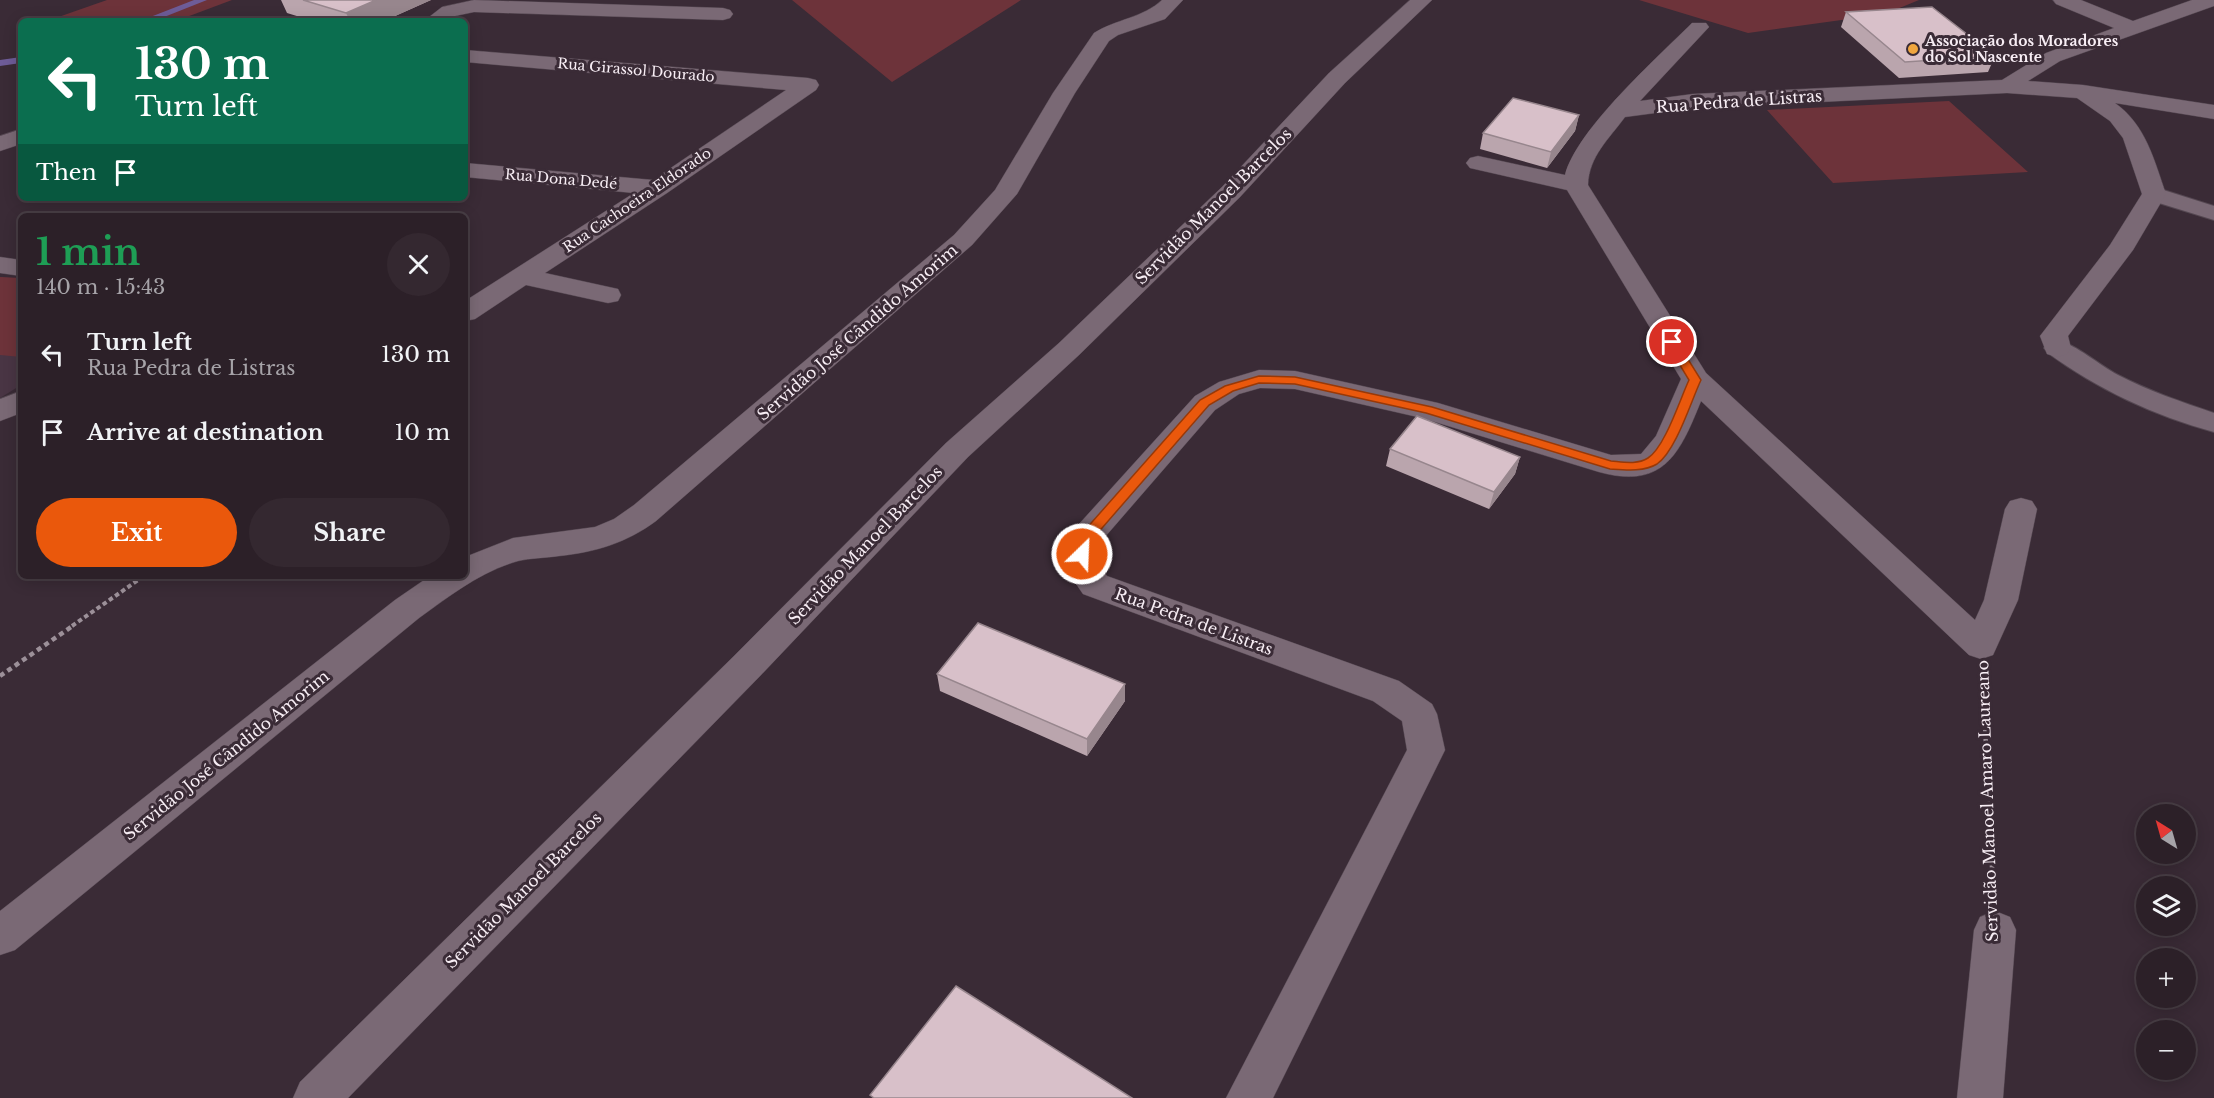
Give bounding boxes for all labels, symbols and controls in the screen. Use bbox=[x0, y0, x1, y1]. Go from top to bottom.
place label: Associação dos Moradores do Sol Nascente bbox=[1924, 32, 2119, 66]
text: 130 m bbox=[135, 38, 269, 90]
icon: left bbox=[36, 42, 114, 120]
marker: Associação dos Moradores do Sol Nascente bbox=[1906, 42, 1920, 56]
street label: Rua Girassol Dourado bbox=[557, 54, 715, 86]
street label: Rua Pedra de Listras bbox=[1655, 85, 1823, 117]
text: Turn left bbox=[135, 90, 258, 123]
street label: Servidão Manoel Barcelos bbox=[1131, 124, 1295, 288]
street label: Rua Cachoeira Eldorado bbox=[560, 144, 714, 256]
icon: arrive bbox=[109, 156, 142, 189]
text: Then bbox=[36, 159, 97, 186]
street label: Rua Dona Dedé bbox=[504, 165, 618, 193]
text: 1 min bbox=[36, 230, 140, 275]
button: close bbox=[387, 233, 450, 296]
street label: Servidão José Cândido Amorim bbox=[753, 240, 961, 424]
text: 140 m · 15:43 bbox=[36, 275, 165, 299]
pin bbox=[1646, 316, 1697, 367]
icon: arrive bbox=[1655, 325, 1688, 358]
text: Turn left bbox=[87, 329, 192, 356]
icon: left bbox=[36, 338, 69, 371]
text: 130 m bbox=[381, 341, 450, 368]
text: Rua Pedra de Listras bbox=[87, 356, 295, 380]
icon: arrive bbox=[36, 416, 69, 449]
text: Arrive at destination bbox=[87, 419, 324, 446]
text: 10 m bbox=[395, 419, 450, 446]
street label: Servidão Manoel Barcelos bbox=[784, 461, 946, 629]
button: Exit bbox=[36, 498, 237, 567]
button: Share bbox=[249, 498, 450, 567]
position arrow bbox=[1050, 522, 1114, 586]
street label: Rua Pedra de Listras bbox=[1112, 583, 1276, 659]
street label: Servidão Manoel Amaro Laureano bbox=[1972, 660, 2002, 942]
street label: Servidão José Cândido Amorim bbox=[119, 666, 333, 844]
north arrow bbox=[2136, 804, 2196, 864]
map controls bbox=[2136, 804, 2196, 1080]
street label: Servidão Manoel Barcelos bbox=[441, 808, 605, 972]
button: layers bbox=[2136, 876, 2196, 936]
button: + bbox=[2136, 948, 2196, 1008]
button: − bbox=[2136, 1020, 2196, 1080]

